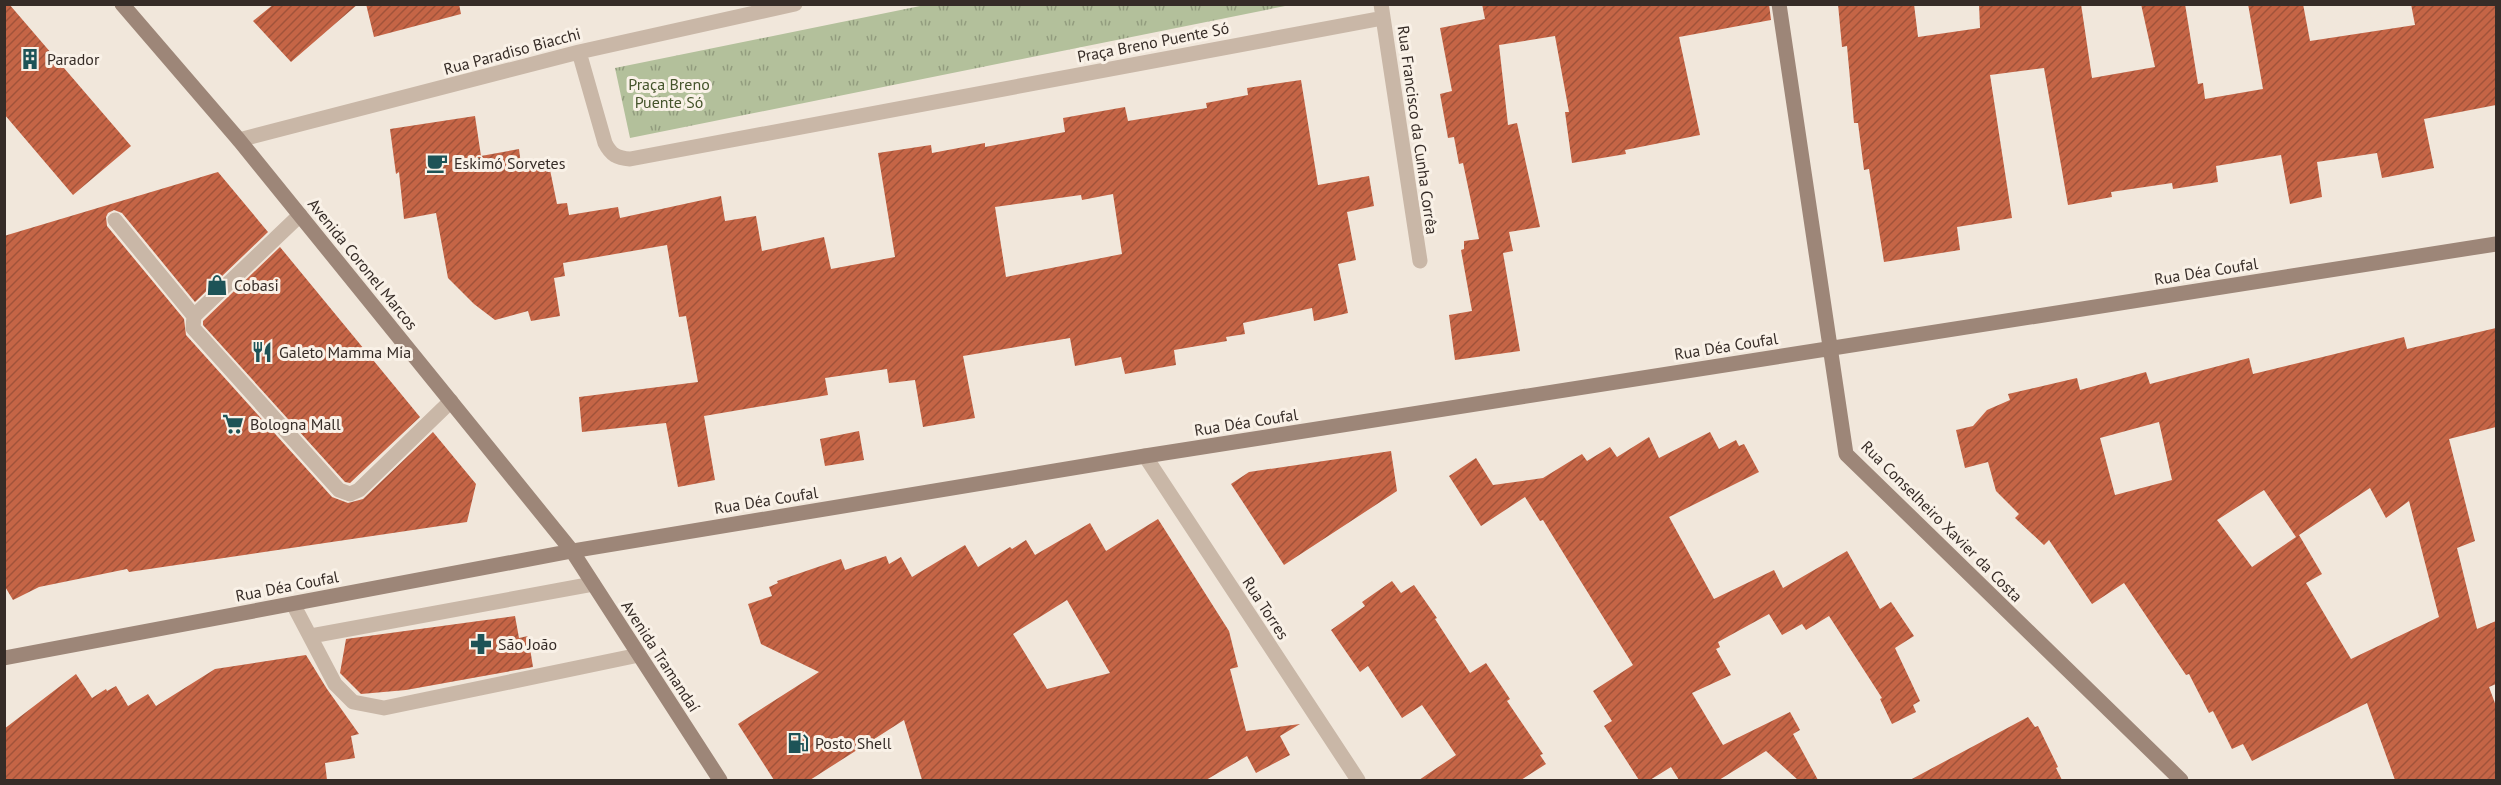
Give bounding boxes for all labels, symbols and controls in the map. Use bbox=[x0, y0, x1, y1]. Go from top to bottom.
street label: Praça Breno Puente Só bbox=[1075, 17, 1231, 67]
street label: Rua Paradiso Biacchi bbox=[441, 23, 583, 79]
street label: Rua Francisco da Cunha Corrêa bbox=[1393, 24, 1443, 236]
building icon: Parador bbox=[18, 47, 42, 71]
place label: Parador bbox=[47, 49, 100, 69]
park label: Praça Breno Puente Só bbox=[628, 74, 710, 112]
cafe icon: Eskimó Sorvetes bbox=[425, 151, 449, 175]
place label: Eskimó Sorvetes bbox=[454, 153, 566, 173]
street label: Avenida Coronel Marcos bbox=[304, 194, 422, 334]
street label: Rua Déa Coufal bbox=[2153, 253, 2259, 289]
shop icon: Cobasi bbox=[205, 273, 229, 297]
place label: Cobasi bbox=[234, 275, 279, 295]
street label: Rua Déa Coufal bbox=[1673, 328, 1779, 364]
restaurant icon: Galeto Mamma Mia bbox=[250, 340, 274, 364]
place label: Galeto Mamma Mia bbox=[279, 342, 411, 362]
street label: Rua Déa Coufal bbox=[1193, 404, 1299, 440]
supermarket icon: Bologna Mall bbox=[221, 412, 245, 436]
place label: Bologna Mall bbox=[250, 414, 341, 434]
street label: Rua Conselheiro Xavier da Costa bbox=[1857, 436, 2027, 606]
street label: Rua Déa Coufal bbox=[713, 482, 819, 518]
street label: Rua Déa Coufal bbox=[234, 566, 341, 606]
street label: Rua Torres bbox=[1238, 573, 1294, 643]
street label: Avenida Tramandaí bbox=[618, 596, 704, 716]
pharmacy icon: São João bbox=[469, 632, 493, 656]
place label: São João bbox=[498, 634, 557, 654]
fuel station icon: Posto Shell bbox=[786, 731, 810, 755]
place label: Posto Shell bbox=[815, 733, 892, 753]

